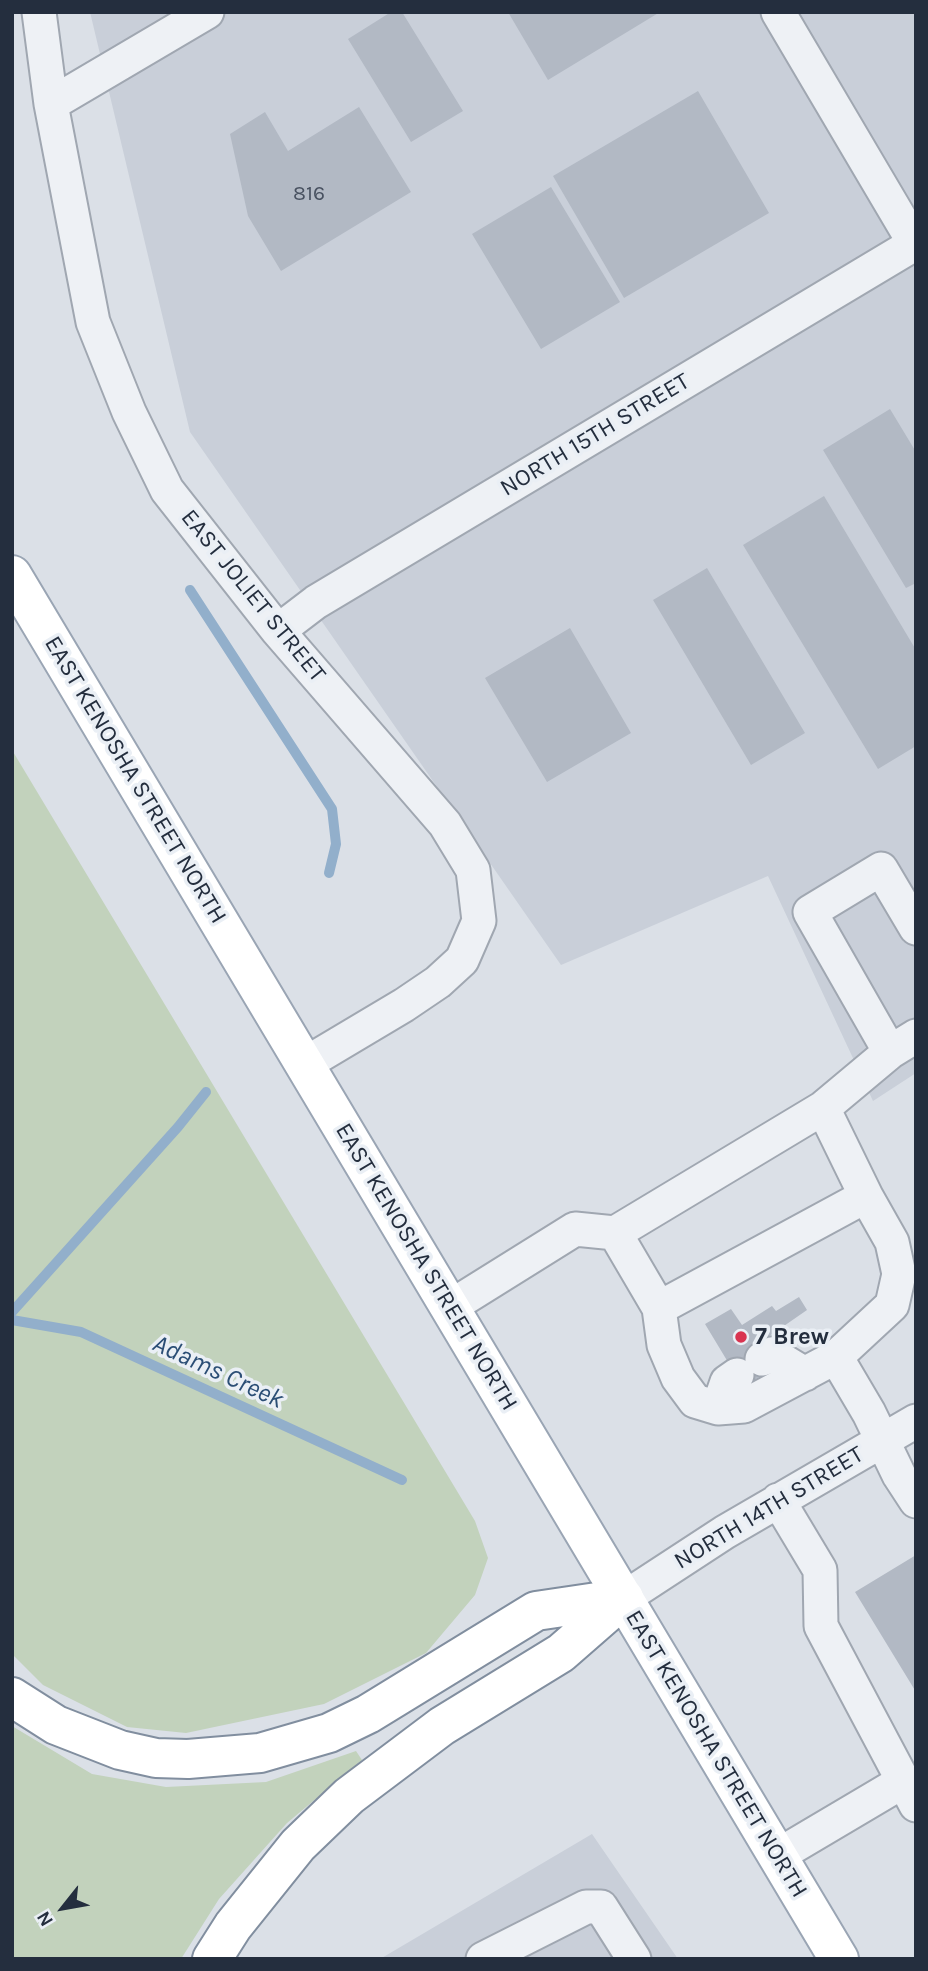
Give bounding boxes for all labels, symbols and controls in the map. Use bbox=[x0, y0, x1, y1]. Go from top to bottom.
house number: 816 bbox=[293, 181, 325, 207]
street label: NORTH 15TH STREET bbox=[495, 367, 695, 503]
street label: EAST JOLIET STREET bbox=[174, 504, 332, 688]
street label: EAST KENOSHA STREET NORTH bbox=[38, 631, 232, 929]
street label: EAST KENOSHA STREET NORTH bbox=[329, 1118, 523, 1416]
place label: 7 Brew bbox=[755, 1323, 829, 1351]
water label: Adams Creek bbox=[148, 1328, 288, 1416]
marker: 7 Brew bbox=[733, 1329, 749, 1345]
street label: NORTH 14TH STREET bbox=[669, 1440, 869, 1576]
street label: EAST KENOSHA STREET NORTH bbox=[619, 1605, 813, 1903]
north arrow bbox=[28, 1873, 98, 1943]
text: N bbox=[32, 1907, 58, 1930]

